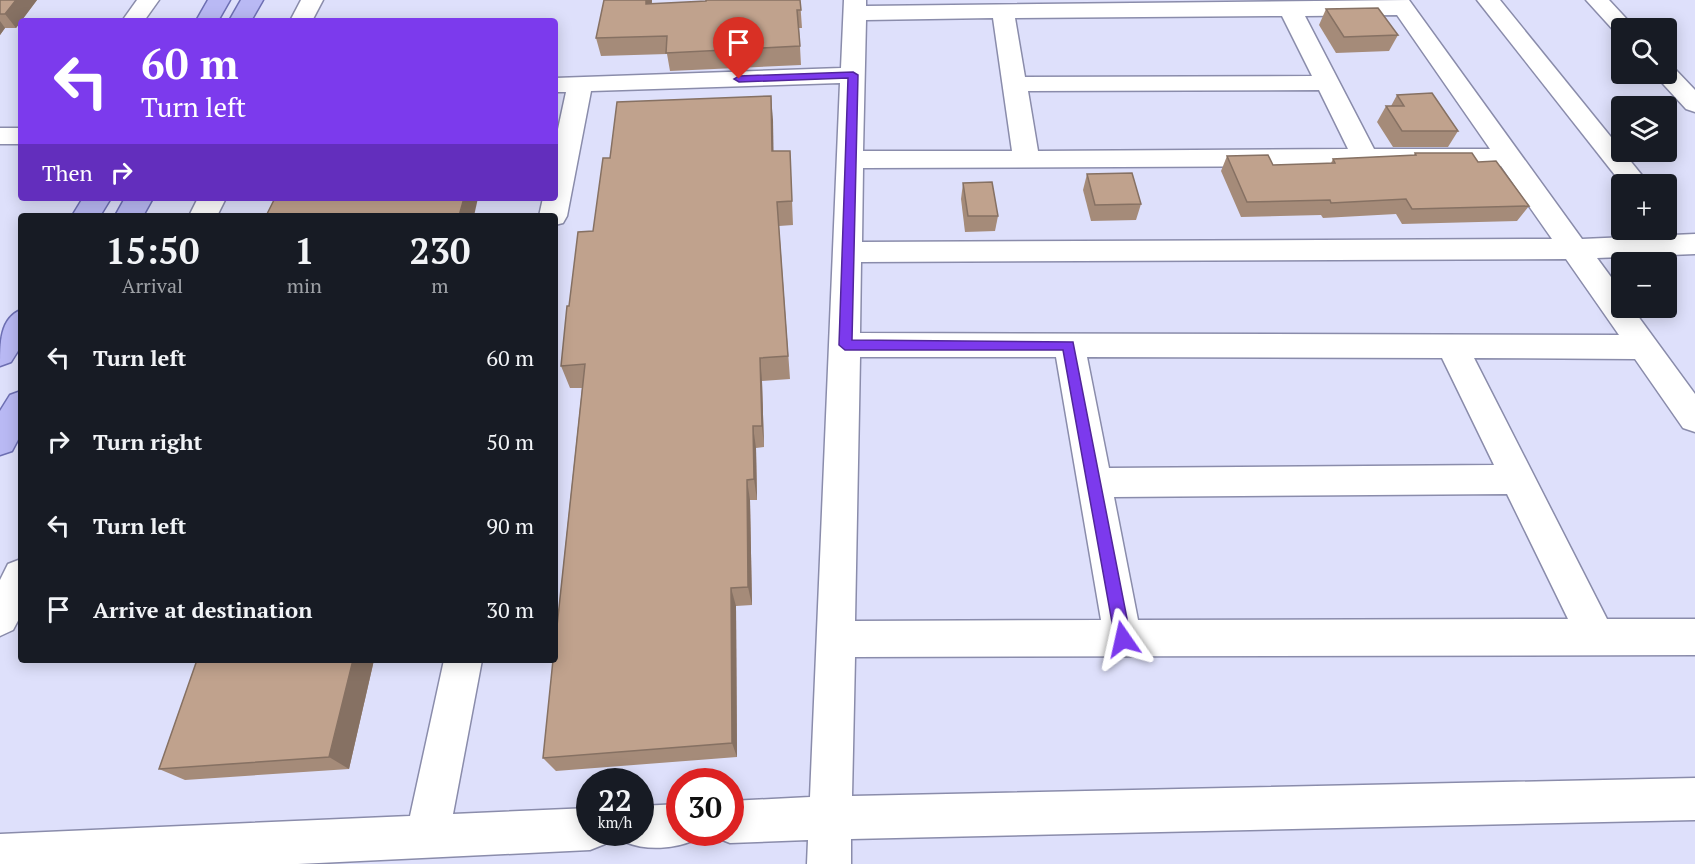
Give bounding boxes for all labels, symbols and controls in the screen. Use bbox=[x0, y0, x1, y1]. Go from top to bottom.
pin bbox=[713, 17, 764, 79]
map controls bbox=[1611, 18, 1677, 318]
button: search bbox=[1611, 18, 1677, 84]
icon: arrive bbox=[722, 26, 755, 59]
text: 60 m bbox=[141, 35, 239, 91]
icon: left bbox=[42, 42, 120, 120]
text: Turn left bbox=[141, 89, 246, 125]
button: layers bbox=[1611, 96, 1677, 162]
icon: right bbox=[105, 156, 138, 189]
text: Then bbox=[42, 158, 93, 187]
button: + bbox=[1611, 174, 1677, 240]
text: 15:50 bbox=[106, 227, 199, 274]
text: 1 bbox=[294, 227, 315, 274]
text: 230 bbox=[409, 227, 470, 274]
button: − bbox=[1611, 252, 1677, 318]
text: Arrival bbox=[122, 272, 183, 299]
text: min bbox=[287, 272, 322, 299]
text: m bbox=[431, 272, 449, 299]
icon: left bbox=[42, 341, 75, 374]
text: Turn left bbox=[93, 343, 186, 372]
text: 60 m bbox=[486, 343, 534, 372]
icon: right bbox=[42, 425, 75, 458]
text: Turn right bbox=[93, 427, 202, 456]
text: 50 m bbox=[486, 427, 534, 456]
icon: left bbox=[42, 509, 75, 542]
text: Turn left bbox=[93, 511, 186, 540]
text: 90 m bbox=[486, 511, 534, 540]
icon: arrive bbox=[42, 593, 75, 626]
text: Arrive at destination bbox=[93, 595, 312, 624]
text: 30 m bbox=[486, 595, 534, 624]
position arrow bbox=[1091, 607, 1155, 671]
speed limit sign: 30 bbox=[666, 768, 744, 846]
text: 22 bbox=[598, 780, 632, 820]
text: km/h bbox=[598, 812, 632, 832]

